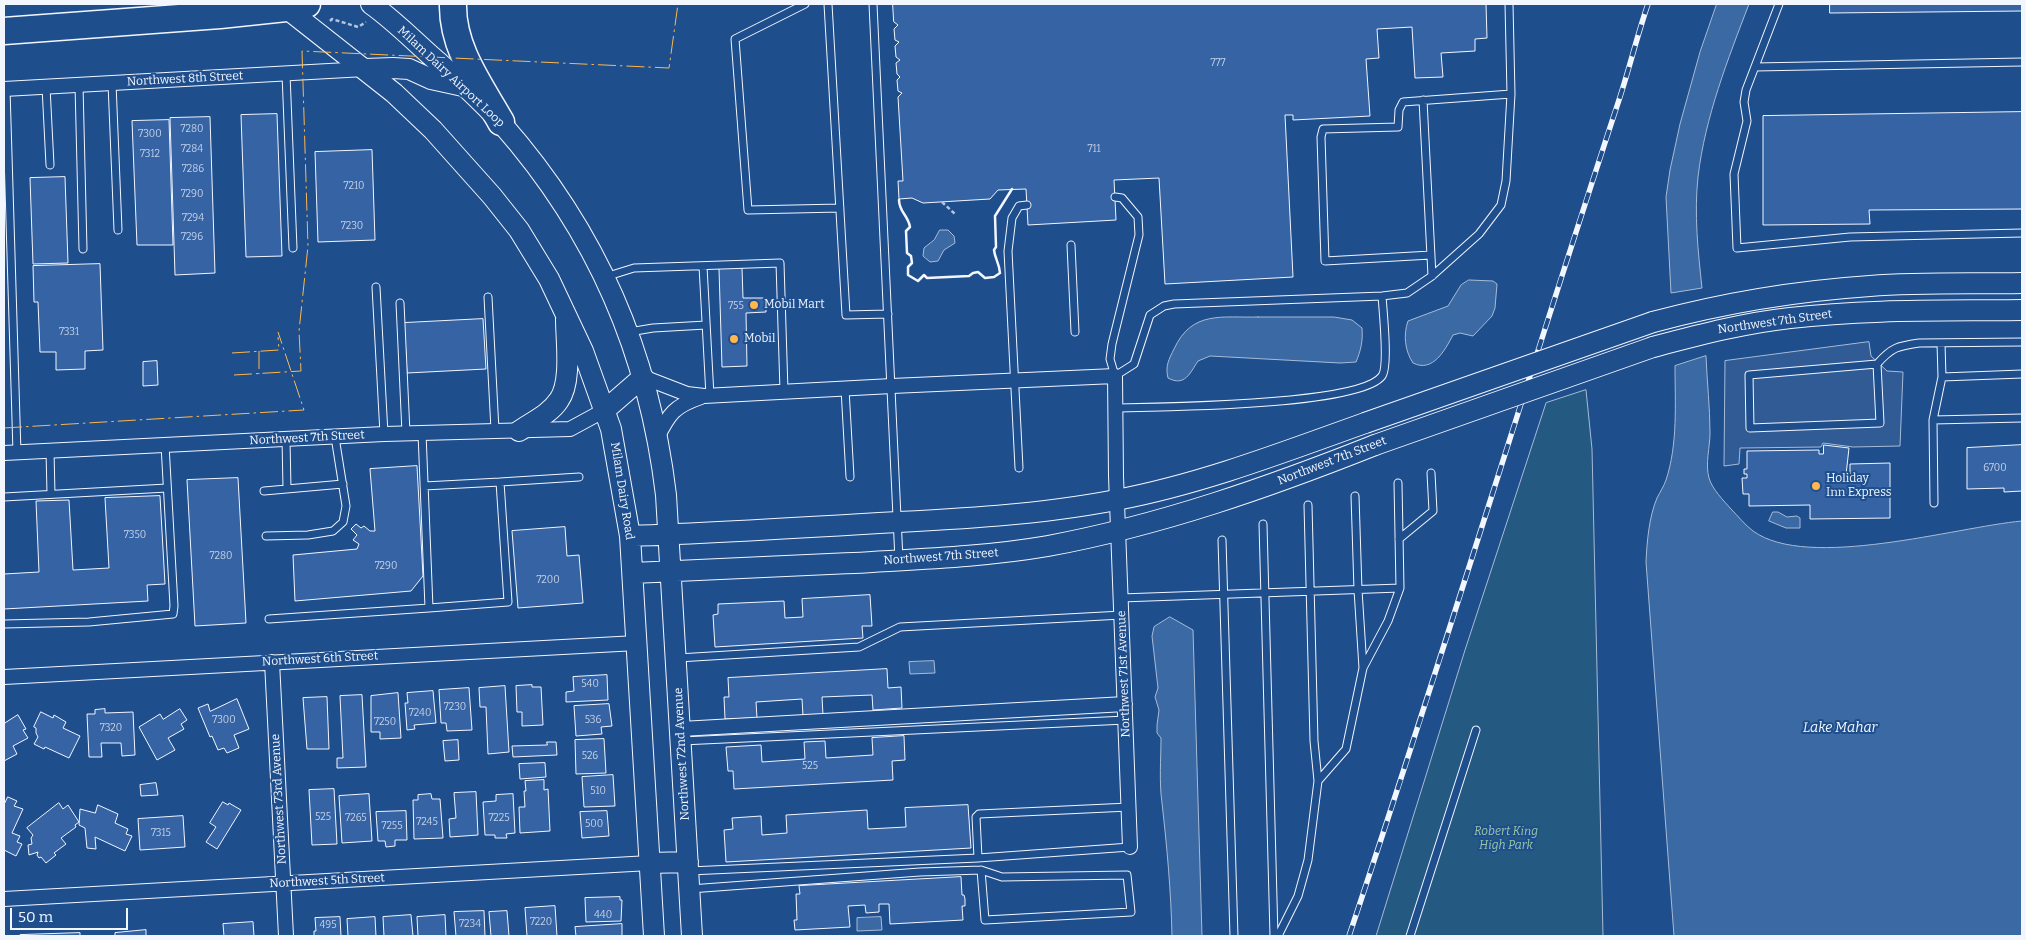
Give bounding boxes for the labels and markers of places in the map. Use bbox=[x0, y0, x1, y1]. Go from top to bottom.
place label: Mobil Mart bbox=[764, 298, 824, 312]
marker: Mobil Mart bbox=[748, 299, 760, 311]
place label: Mobil bbox=[744, 332, 775, 346]
marker: Mobil bbox=[728, 333, 740, 345]
place label: Holiday Inn Express bbox=[1826, 472, 1892, 500]
marker: Holiday Inn Express bbox=[1810, 480, 1822, 492]

